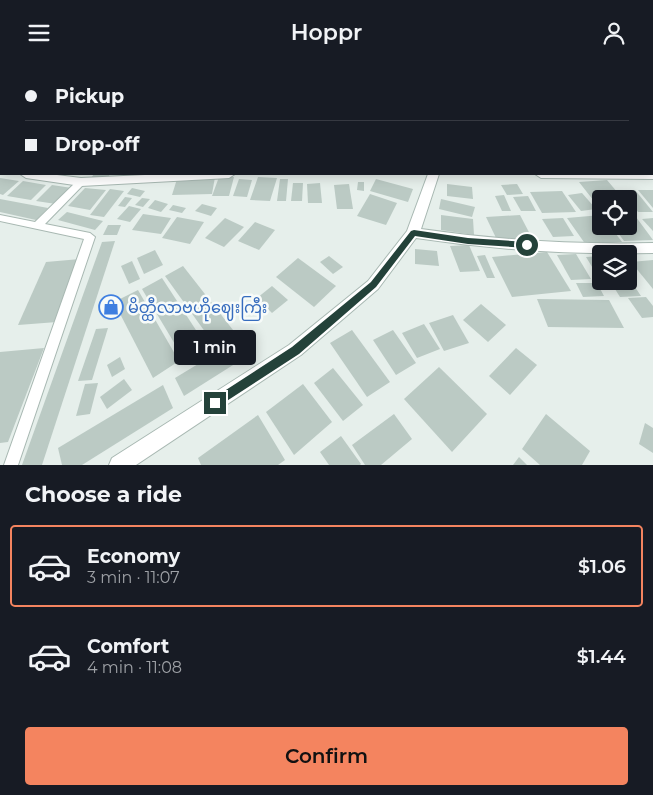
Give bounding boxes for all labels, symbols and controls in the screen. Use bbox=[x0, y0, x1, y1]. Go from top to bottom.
icon: menu bbox=[25, 19, 53, 47]
text: Hoppr bbox=[291, 19, 362, 46]
icon: person bbox=[600, 19, 628, 47]
text: Pickup bbox=[55, 85, 124, 108]
text: Drop-off bbox=[55, 133, 139, 156]
map controls bbox=[592, 190, 637, 290]
button: locate bbox=[592, 190, 637, 235]
route start bbox=[516, 234, 538, 256]
button: layers bbox=[592, 245, 637, 290]
shop icon: မိတ္ထီလာဗဟိုဈေးကြီး bbox=[98, 294, 124, 320]
place label: မိတ္ထီလာဗဟိုဈေးကြီး bbox=[128, 296, 267, 322]
callout: 1 min bbox=[174, 331, 256, 365]
text: 1 min bbox=[194, 338, 236, 357]
route end bbox=[204, 392, 226, 414]
text: Choose a ride bbox=[25, 481, 182, 508]
icon: car bbox=[27, 544, 72, 589]
text: Economy bbox=[87, 545, 180, 568]
text: $1.06 bbox=[578, 555, 626, 578]
text: 3 min · 11:07 bbox=[87, 568, 180, 587]
icon: car bbox=[27, 634, 72, 679]
text: Comfort bbox=[87, 635, 169, 658]
text: $1.44 bbox=[577, 645, 626, 668]
text: 4 min · 11:08 bbox=[87, 658, 182, 677]
button: Confirm bbox=[25, 727, 628, 785]

